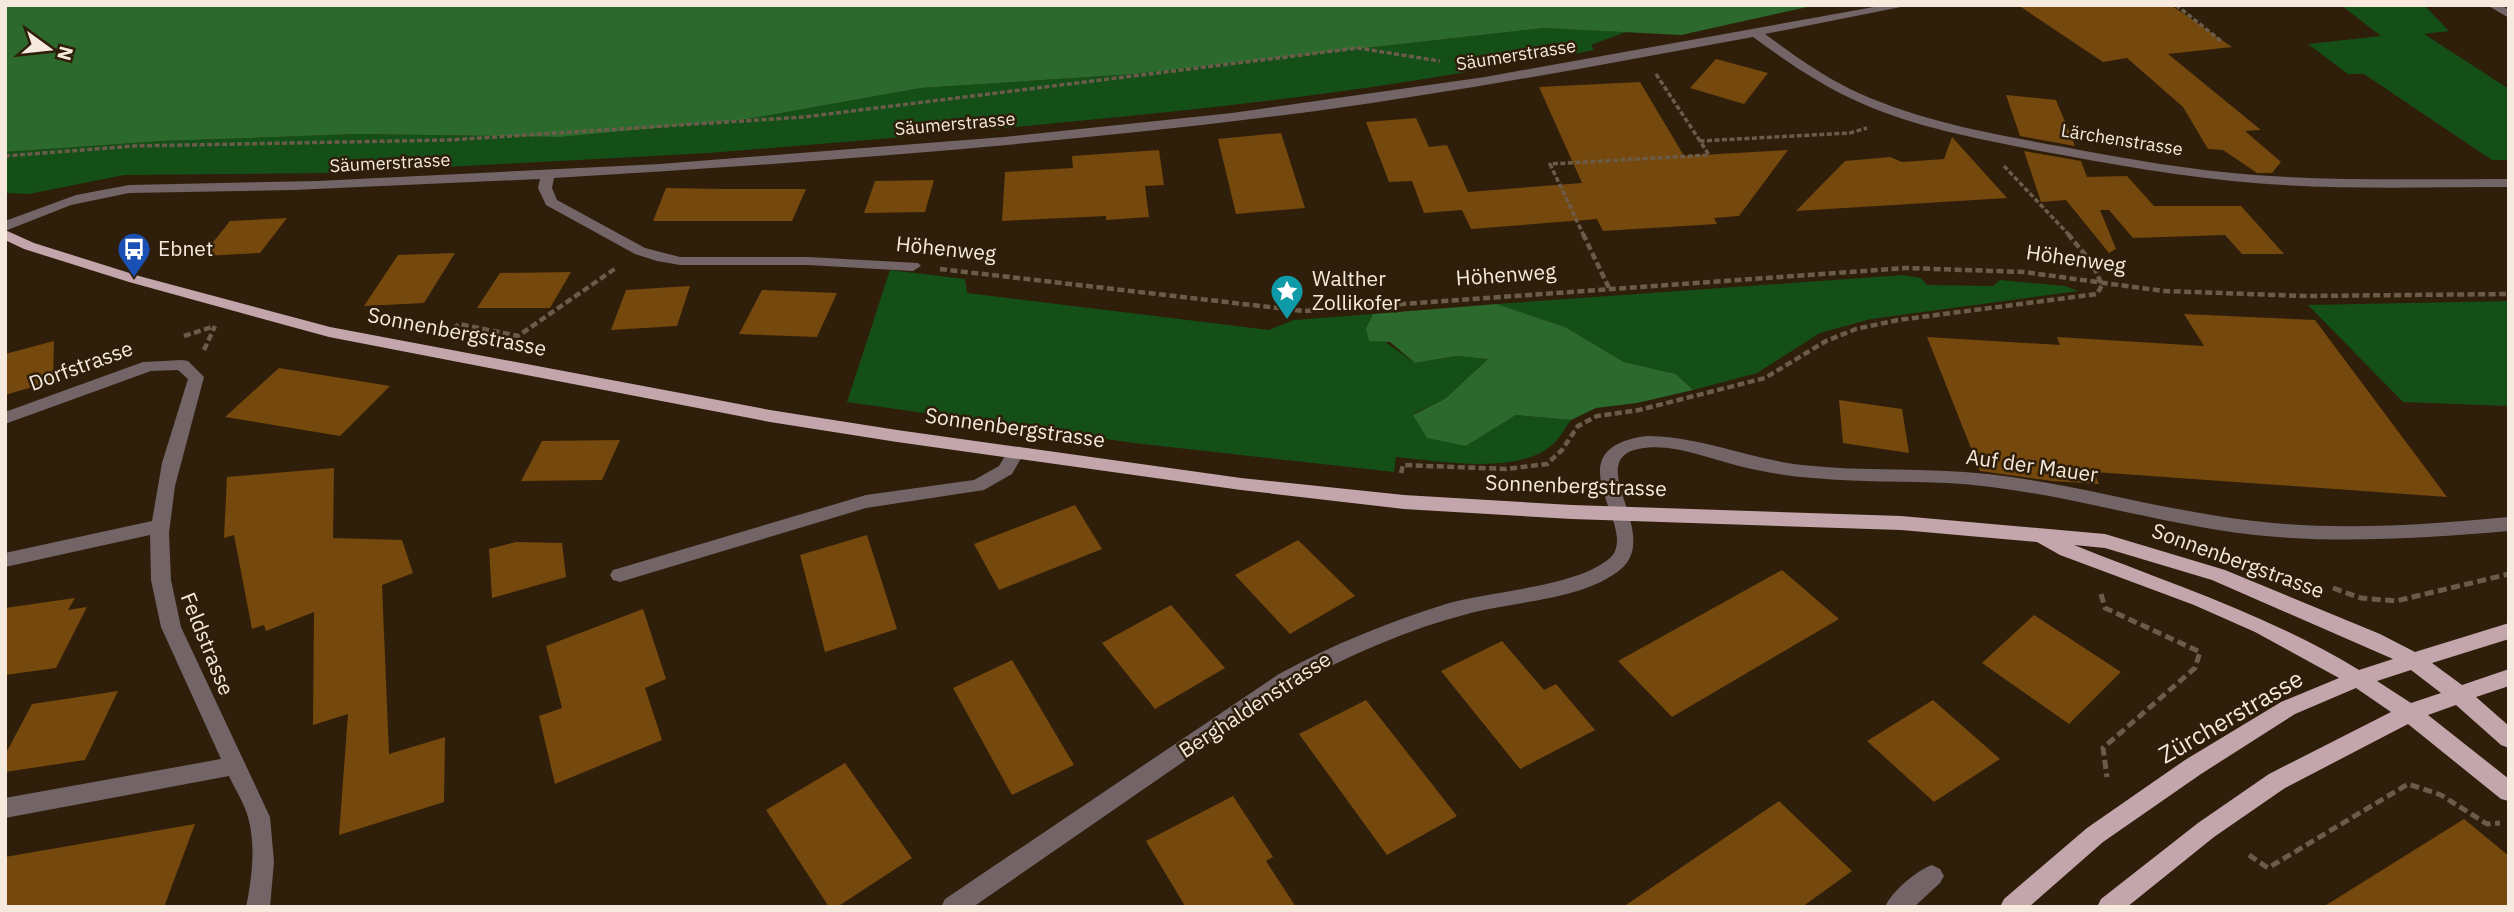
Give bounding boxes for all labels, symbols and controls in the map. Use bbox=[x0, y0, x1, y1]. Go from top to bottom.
north arrow bbox=[14, 14, 84, 84]
street label: Säumerstrasse bbox=[1454, 34, 1578, 75]
text: N bbox=[52, 44, 79, 63]
street label: Säumerstrasse bbox=[894, 107, 1016, 140]
street label: Lärchenstrasse bbox=[2060, 119, 2185, 160]
street label: Säumerstrasse bbox=[329, 148, 451, 177]
street label: Höhenweg bbox=[895, 229, 998, 267]
bus stop icon: Ebnet bbox=[115, 230, 153, 279]
place label: Ebnet bbox=[158, 234, 213, 262]
street label: Höhenweg bbox=[2024, 237, 2128, 279]
street label: Höhenweg bbox=[1455, 257, 1557, 291]
place label: Walther Zollikofer bbox=[1312, 264, 1401, 316]
place icon: Walther Zollikofer bbox=[1268, 272, 1306, 321]
street label: Sonnenbergstrasse bbox=[365, 300, 549, 362]
street label: Dorfstrasse bbox=[25, 333, 136, 397]
street label: Sonnenbergstrasse bbox=[923, 401, 1107, 454]
street label: Auf der Mauer bbox=[1964, 442, 2100, 488]
street label: Sonnenbergstrasse bbox=[1485, 468, 1667, 502]
street label: Sonnenbergstrasse bbox=[2148, 516, 2328, 604]
street label: Feldstrasse bbox=[175, 588, 241, 699]
street label: Berghaldenstrasse bbox=[1173, 644, 1336, 764]
street label: Zürcherstrasse bbox=[2152, 662, 2309, 770]

